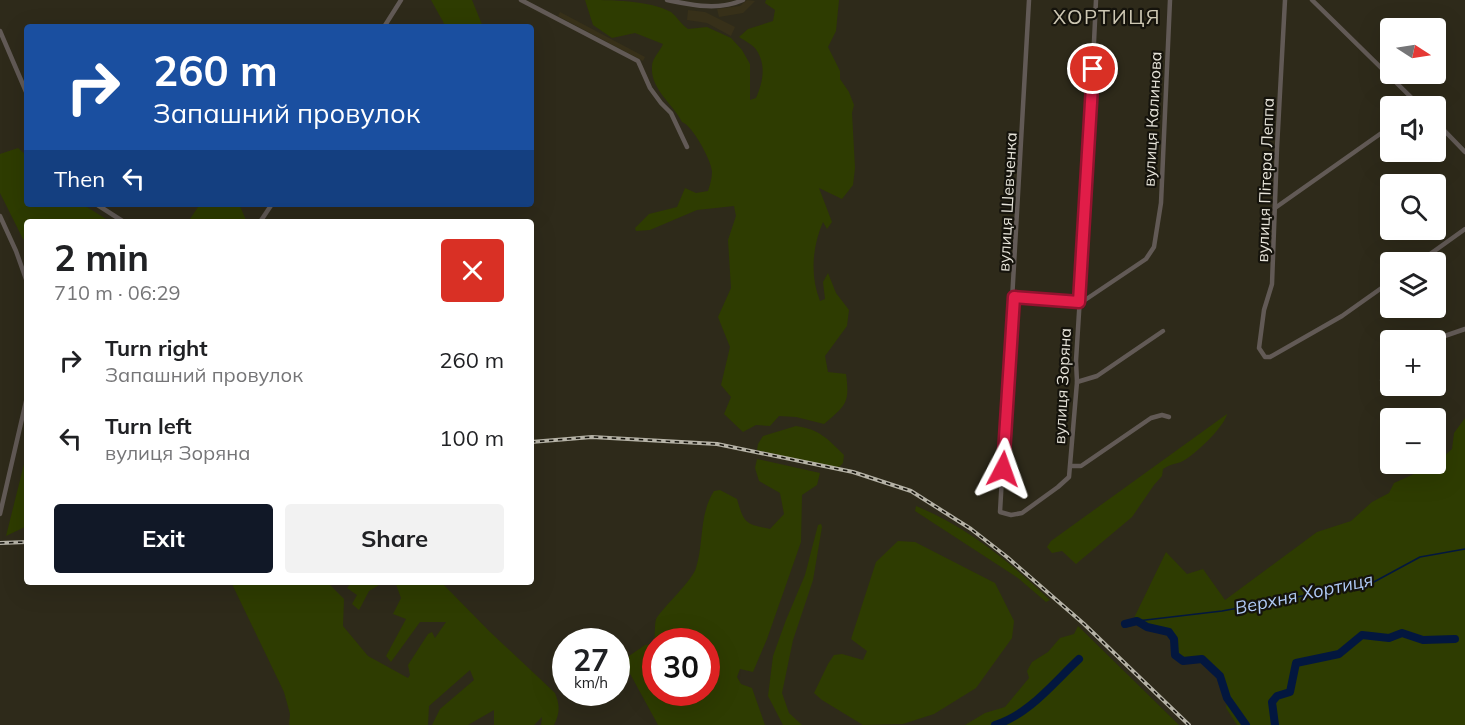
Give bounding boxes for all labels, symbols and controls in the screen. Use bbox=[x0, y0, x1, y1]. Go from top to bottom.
district label: ХОРТИЦЯ bbox=[1053, 4, 1161, 29]
north arrow bbox=[1380, 18, 1446, 84]
map controls bbox=[1380, 18, 1446, 474]
pin bbox=[1067, 43, 1118, 94]
text: 260 m bbox=[153, 44, 278, 97]
icon: right bbox=[54, 48, 132, 126]
street label: вулиця Калинова bbox=[1138, 51, 1166, 187]
icon: arrive bbox=[1076, 52, 1109, 85]
text: Запашний провулок bbox=[153, 96, 420, 130]
button: sound bbox=[1380, 96, 1446, 162]
street label: вулиця Пітера Леппа bbox=[1252, 97, 1278, 263]
street label: вулиця Шевченка bbox=[993, 132, 1021, 272]
icon: left bbox=[117, 162, 150, 195]
text: Then bbox=[54, 165, 105, 193]
button: search bbox=[1380, 174, 1446, 240]
text: 2 min bbox=[54, 235, 149, 280]
button: close bbox=[441, 239, 504, 302]
button: layers bbox=[1380, 252, 1446, 318]
text: 710 m · 06:29 bbox=[54, 280, 180, 305]
street label: вулиця Зоряна bbox=[1049, 327, 1075, 445]
button: + bbox=[1380, 330, 1446, 396]
text: Turn right bbox=[105, 334, 208, 362]
icon: right bbox=[54, 344, 87, 377]
text: 260 m bbox=[439, 346, 504, 374]
text: Запашний провулок bbox=[105, 362, 303, 387]
button: − bbox=[1380, 408, 1446, 474]
text: Turn left bbox=[105, 412, 192, 440]
icon: left bbox=[54, 422, 87, 455]
text: 100 m bbox=[439, 424, 504, 452]
position arrow bbox=[971, 437, 1035, 501]
text: вулиця Зоряна bbox=[105, 440, 250, 465]
button: Exit bbox=[54, 504, 273, 573]
button: Share bbox=[285, 504, 504, 573]
water label: Верхня Хортиця bbox=[1233, 568, 1375, 619]
speed limit sign: 30 bbox=[642, 628, 720, 706]
text: 27 bbox=[573, 641, 609, 679]
text: km/h bbox=[574, 673, 608, 692]

